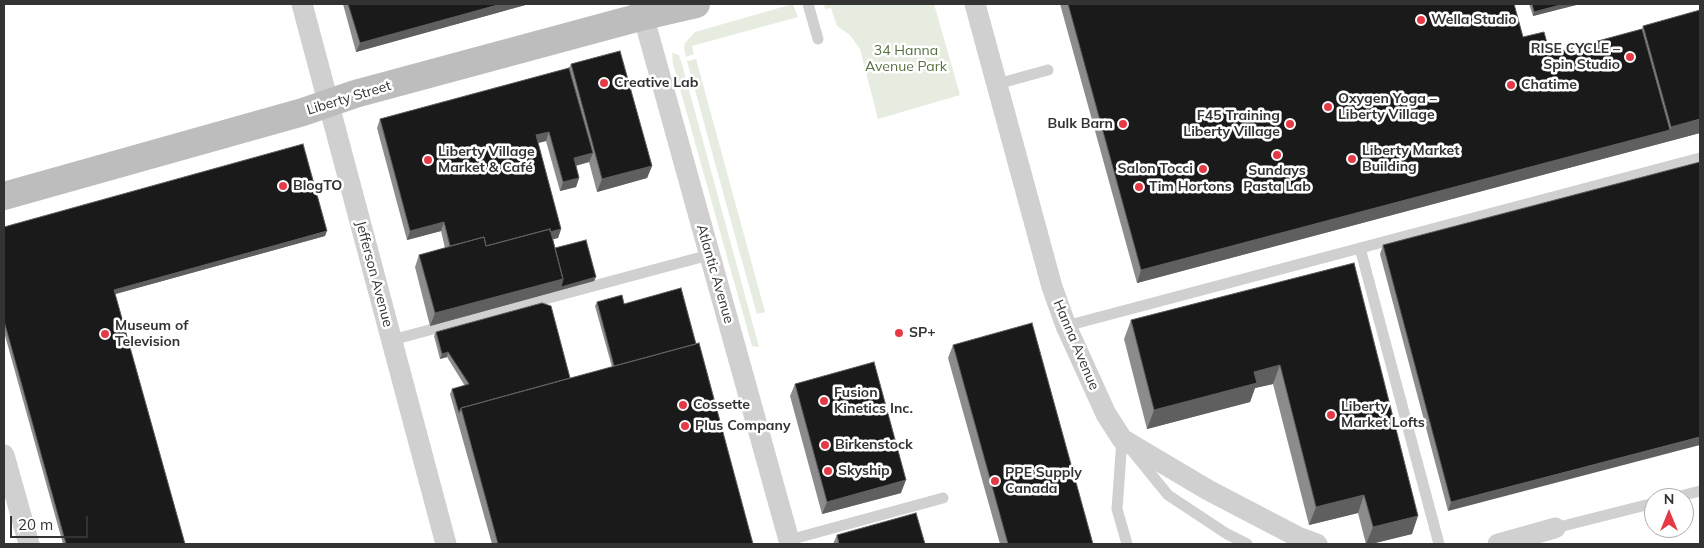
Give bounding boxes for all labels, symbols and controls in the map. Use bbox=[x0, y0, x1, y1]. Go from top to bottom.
place label: Wella Studio bbox=[1431, 12, 1517, 28]
marker: Wella Studio bbox=[1415, 14, 1427, 26]
place label: RISE CYCLE – Spin Studio bbox=[1531, 41, 1620, 74]
park label: 34 Hanna Avenue Park bbox=[865, 43, 947, 75]
marker: RISE CYCLE – Spin Studio bbox=[1624, 51, 1636, 63]
place label: Creative Lab bbox=[614, 75, 698, 91]
street label: Liberty Street bbox=[305, 77, 393, 119]
marker: Creative Lab bbox=[598, 77, 610, 89]
place label: Chatime bbox=[1521, 77, 1577, 93]
marker: Chatime bbox=[1505, 79, 1517, 91]
place label: Oxygen Yoga – Liberty Village bbox=[1338, 91, 1437, 124]
marker: Oxygen Yoga – Liberty Village bbox=[1322, 101, 1334, 113]
place label: F45 Training Liberty Village bbox=[1183, 108, 1280, 140]
place label: Bulk Barn bbox=[1047, 116, 1113, 132]
marker: Bulk Barn bbox=[1117, 118, 1129, 130]
marker: F45 Training Liberty Village bbox=[1284, 118, 1296, 130]
place label: Liberty Market Building bbox=[1362, 143, 1459, 176]
place label: Liberty Village Market & Café bbox=[438, 144, 535, 176]
marker: Sundays Pasta Lab bbox=[1271, 149, 1283, 161]
marker: Liberty Market Building bbox=[1346, 153, 1358, 165]
marker: Liberty Village Market & Café bbox=[422, 154, 434, 166]
place label: Salon Tocci bbox=[1118, 161, 1193, 177]
marker: Salon Tocci bbox=[1197, 163, 1209, 175]
place label: Sundays Pasta Lab bbox=[1243, 163, 1311, 196]
place label: BlogTO bbox=[293, 178, 342, 194]
place label: Tim Hortons bbox=[1149, 179, 1232, 195]
marker: BlogTO bbox=[277, 180, 289, 192]
marker: Tim Hortons bbox=[1133, 181, 1145, 193]
street label: Jefferson Avenue bbox=[352, 219, 396, 329]
street label: Atlantic Avenue bbox=[693, 222, 737, 326]
street label: Hanna Avenue bbox=[1049, 297, 1103, 393]
place label: Museum of Television bbox=[115, 318, 188, 351]
place label: SP+ bbox=[909, 325, 936, 341]
marker: SP+ bbox=[893, 327, 905, 339]
marker: Museum of Television bbox=[99, 328, 111, 340]
place label: Fusion Kinetics Inc. bbox=[834, 385, 913, 418]
marker: Fusion Kinetics Inc. bbox=[818, 395, 830, 407]
place label: Cossette bbox=[693, 397, 750, 413]
marker: Cossette bbox=[677, 399, 689, 411]
place label: Liberty Market Lofts bbox=[1341, 399, 1425, 432]
marker: Liberty Market Lofts bbox=[1325, 409, 1337, 421]
place label: Plus Company bbox=[695, 418, 790, 434]
marker: Plus Company bbox=[679, 420, 691, 432]
place label: Birkenstock bbox=[835, 437, 913, 453]
marker: Birkenstock bbox=[819, 439, 831, 451]
place label: Skyship bbox=[838, 463, 890, 479]
marker: Skyship bbox=[822, 465, 834, 477]
place label: PPE Supply Canada bbox=[1005, 465, 1082, 498]
marker: PPE Supply Canada bbox=[989, 475, 1001, 487]
north arrow bbox=[1644, 488, 1694, 538]
text: N bbox=[1664, 490, 1674, 508]
scale bar bbox=[12, 506, 90, 538]
text: 20 m bbox=[18, 515, 53, 534]

